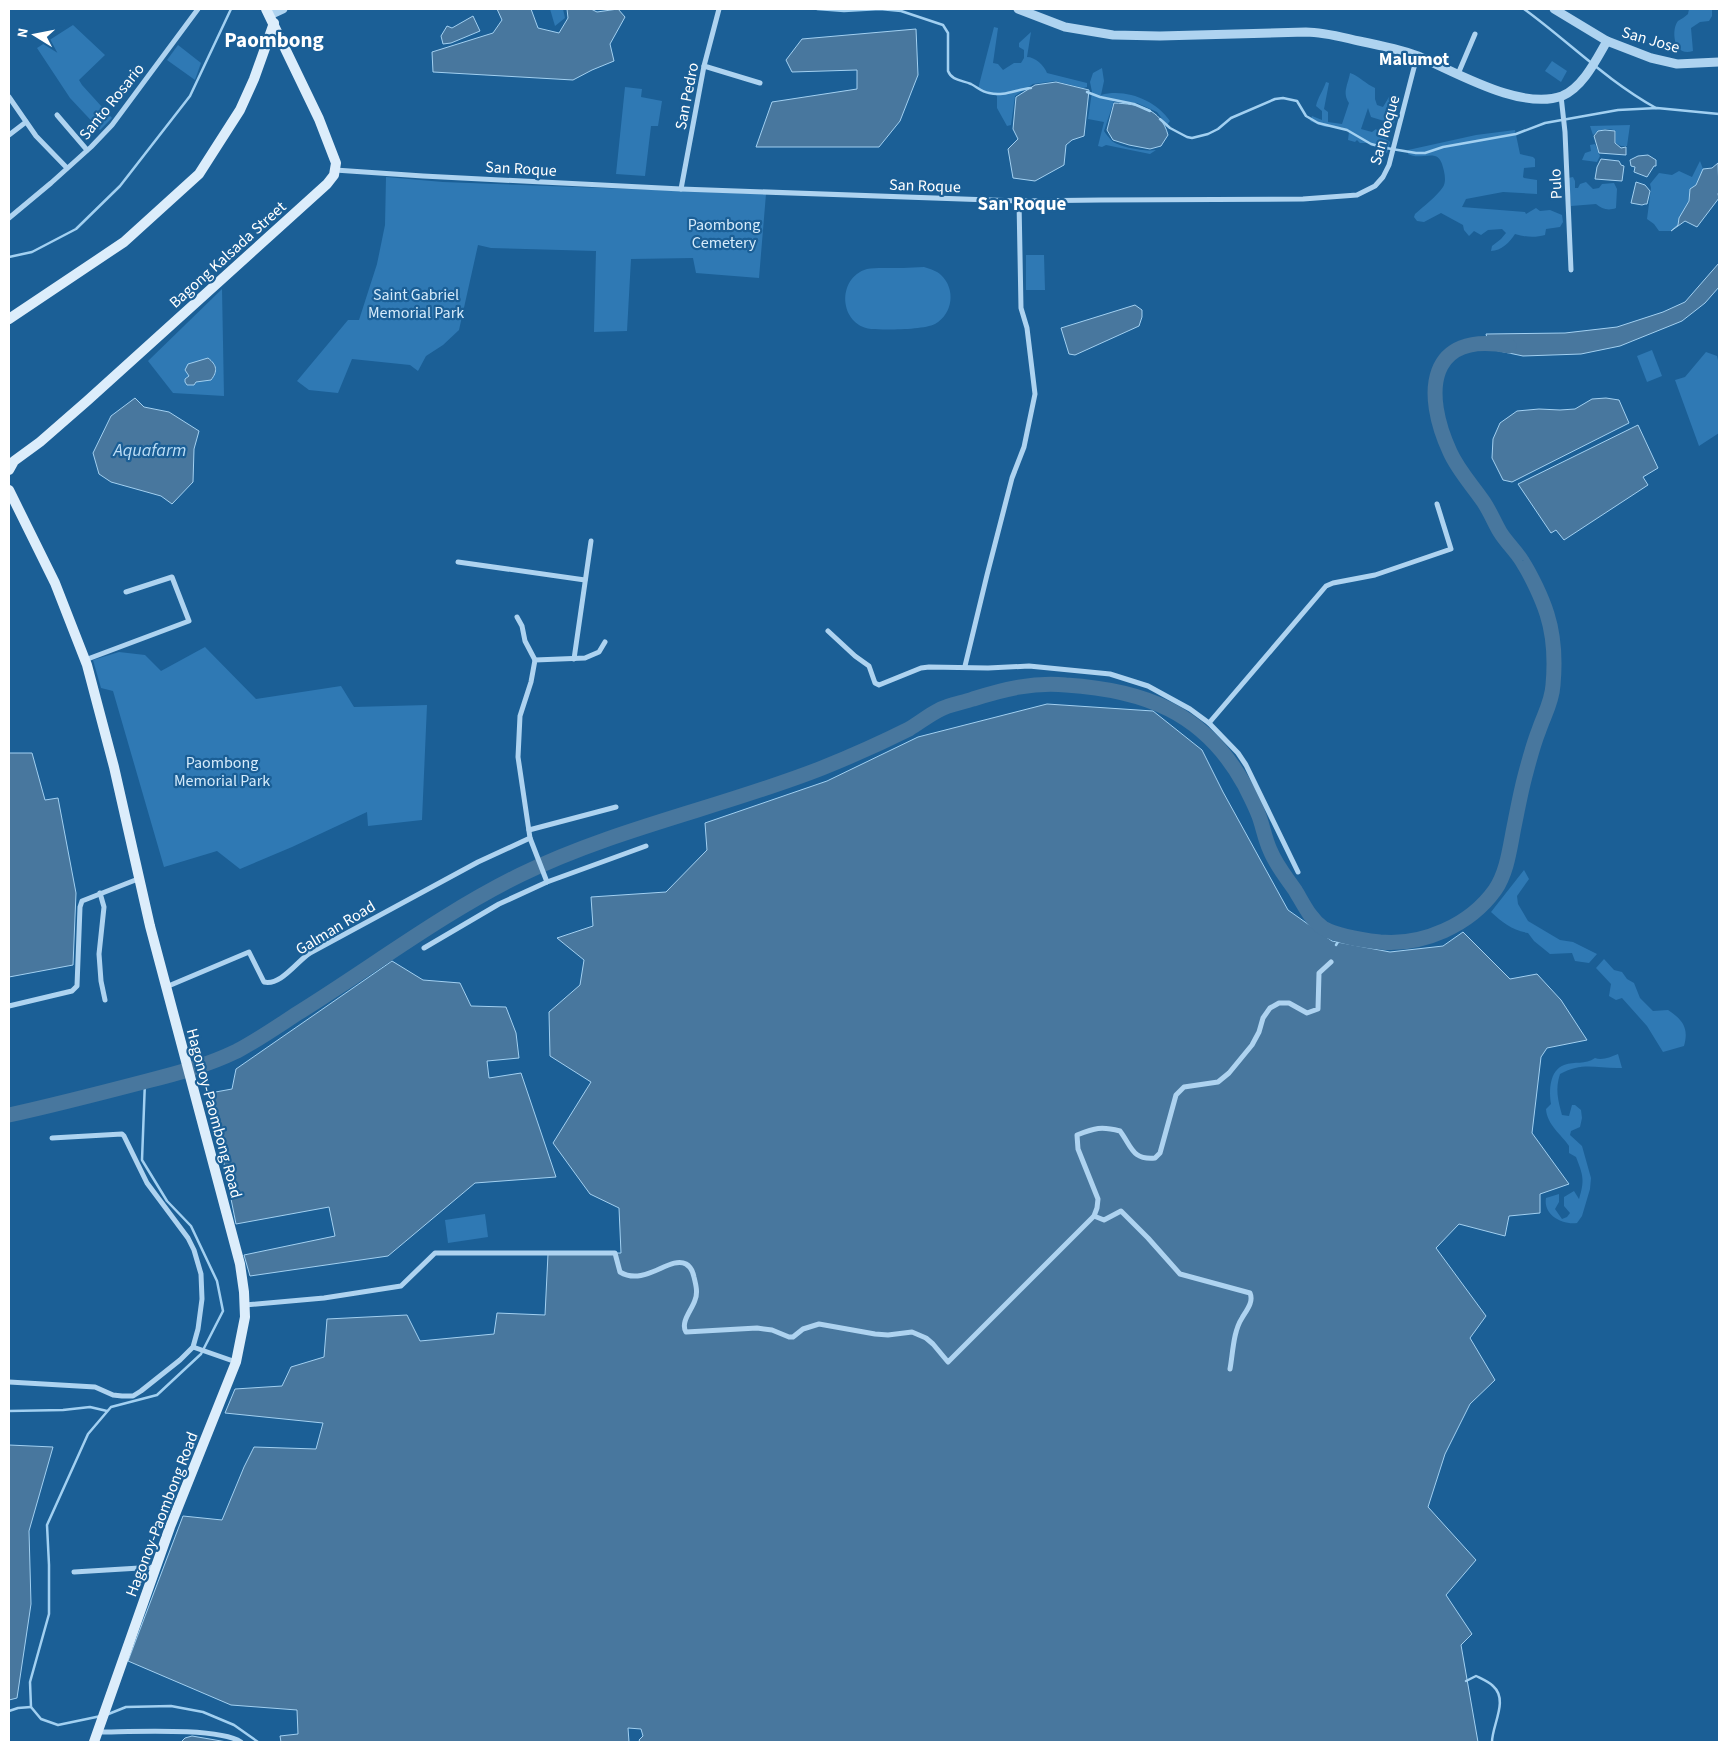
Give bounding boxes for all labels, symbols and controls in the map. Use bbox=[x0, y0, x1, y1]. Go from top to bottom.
north arrow bbox=[10, 10, 60, 60]
street label: San Jose bbox=[1619, 21, 1682, 59]
district label: Paombong bbox=[224, 25, 324, 55]
text: N bbox=[13, 27, 34, 39]
district label: Malumot bbox=[1379, 47, 1449, 72]
street label: Santo Rosario bbox=[74, 59, 150, 145]
street label: San Pedro bbox=[670, 61, 704, 132]
street label: San Roque bbox=[1365, 93, 1405, 168]
street label: San Roque bbox=[485, 156, 557, 182]
street label: Pulo bbox=[1544, 168, 1568, 200]
street label: San Roque bbox=[889, 174, 961, 198]
district label: San Roque bbox=[978, 191, 1067, 218]
street label: Bagong Kalsada Street bbox=[164, 196, 291, 313]
park label: Paombong Cemetery bbox=[688, 214, 760, 254]
park label: Saint Gabriel Memorial Park bbox=[368, 284, 464, 324]
water label: Aquafarm bbox=[113, 438, 186, 463]
park label: Paombong Memorial Park bbox=[174, 752, 270, 792]
street label: Galman Road bbox=[291, 895, 380, 960]
street label: Hagonoy-Paombong Road bbox=[181, 1026, 247, 1201]
street label: Hagonoy-Paombong Road bbox=[120, 1429, 204, 1600]

